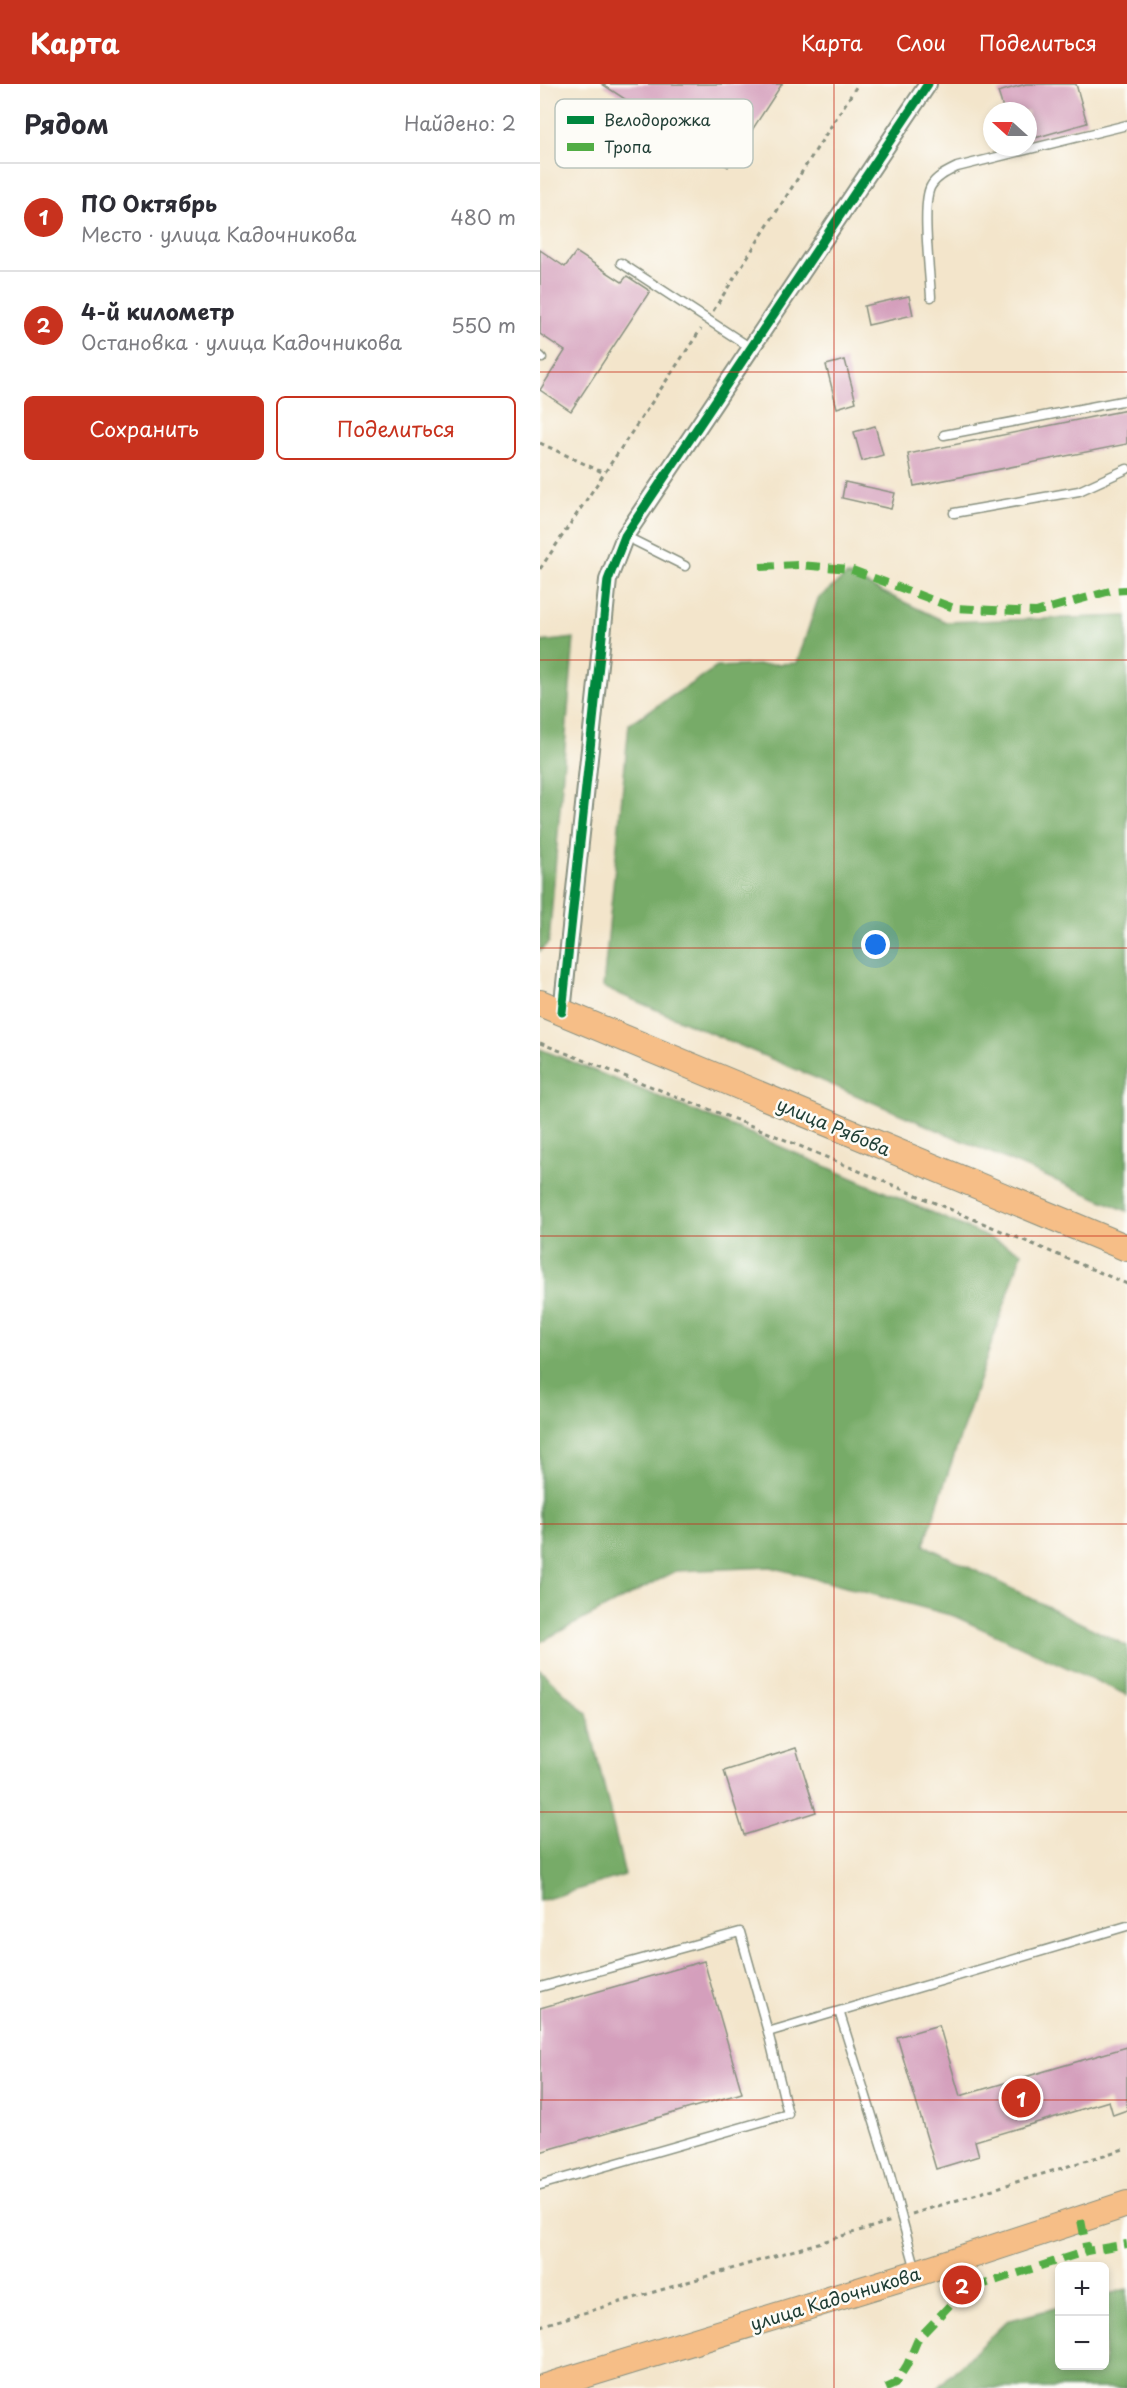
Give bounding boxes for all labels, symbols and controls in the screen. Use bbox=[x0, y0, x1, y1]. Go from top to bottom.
text: Карта bbox=[30, 21, 120, 64]
text: Карта bbox=[801, 26, 863, 58]
text: Слои bbox=[896, 26, 946, 58]
text: Поделиться bbox=[979, 26, 1097, 58]
legend bbox=[555, 99, 753, 168]
north arrow bbox=[983, 102, 1037, 156]
text: Рядом bbox=[24, 104, 109, 143]
text: Велодорожка bbox=[604, 107, 711, 131]
text: Найдено: 2 bbox=[404, 108, 516, 138]
text: Тропа bbox=[604, 134, 652, 158]
text: ПО Октябрь bbox=[81, 186, 217, 219]
text: 1 bbox=[39, 202, 48, 232]
text: 480 m bbox=[451, 202, 516, 232]
text: Место · улица Кадочникова bbox=[81, 219, 356, 249]
text: 4-й километр bbox=[81, 294, 235, 327]
text: 2 bbox=[36, 310, 51, 340]
text: 550 m bbox=[451, 310, 516, 340]
text: Остановка · улица Кадочникова bbox=[81, 327, 402, 357]
button: Сохранить bbox=[24, 396, 264, 460]
button: Поделиться bbox=[276, 396, 516, 460]
your location bbox=[861, 930, 890, 959]
street label: улица Рябова bbox=[773, 1090, 896, 1162]
pin: 1 bbox=[1002, 2076, 1040, 2120]
street label: улица Кадочникова bbox=[747, 2259, 924, 2337]
pin: 2 bbox=[942, 2262, 982, 2308]
map controls bbox=[1055, 2262, 1109, 2370]
button: + bbox=[1055, 2262, 1109, 2316]
button: − bbox=[1055, 2316, 1109, 2370]

